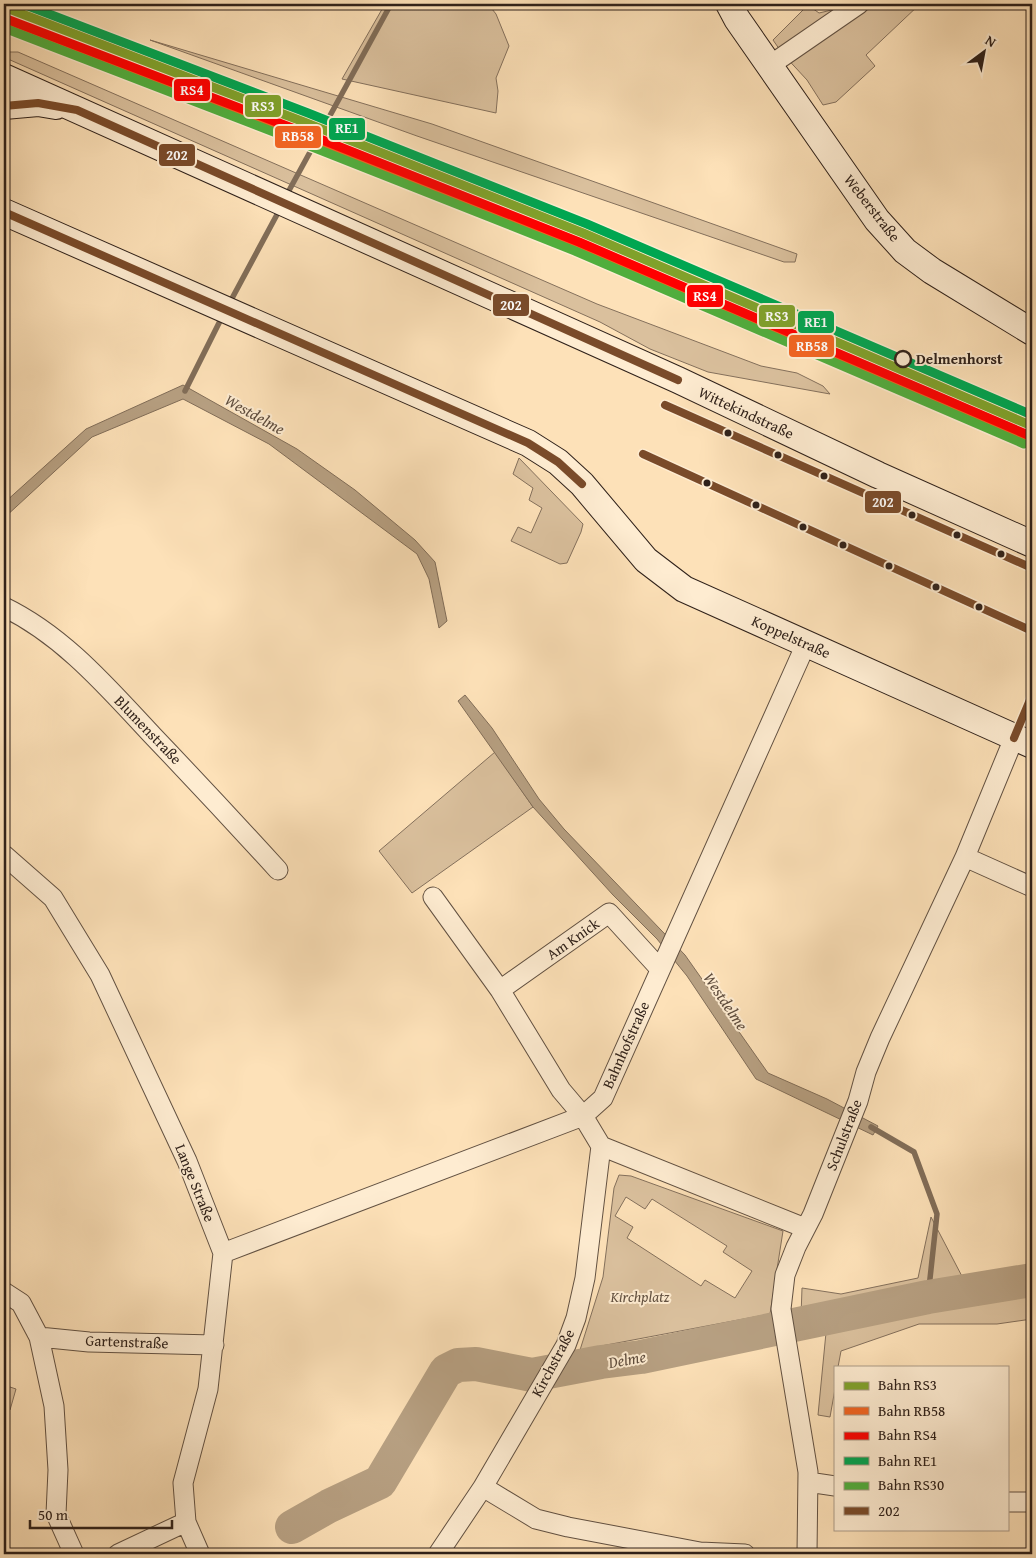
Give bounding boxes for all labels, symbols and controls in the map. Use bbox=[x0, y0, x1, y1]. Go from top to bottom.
north arrow bbox=[958, 28, 1008, 78]
text: N bbox=[982, 30, 1001, 52]
line badge: RS4 bbox=[173, 78, 211, 102]
text: RS4 bbox=[180, 80, 204, 100]
line badge: RS3 bbox=[244, 94, 282, 118]
text: RS3 bbox=[251, 96, 275, 116]
line badge: RE1 bbox=[328, 117, 366, 141]
text: RE1 bbox=[335, 118, 359, 138]
line badge: RB58 bbox=[274, 125, 322, 149]
text: RB58 bbox=[282, 126, 314, 146]
line badge: 202 bbox=[158, 143, 196, 167]
text: 202 bbox=[166, 145, 188, 165]
street label: Weberstraße bbox=[839, 170, 905, 246]
line badge: RS4 bbox=[686, 284, 724, 308]
text: RS4 bbox=[693, 286, 717, 306]
line badge: 202 bbox=[492, 293, 530, 317]
text: 202 bbox=[500, 295, 522, 315]
line badge: RS3 bbox=[758, 304, 796, 328]
text: RS3 bbox=[765, 306, 789, 326]
line badge: RE1 bbox=[797, 310, 835, 334]
text: RE1 bbox=[804, 312, 828, 332]
line badge: RB58 bbox=[788, 334, 835, 358]
text: RB58 bbox=[796, 336, 828, 356]
place label: Delmenhorst bbox=[916, 348, 1003, 369]
marker: Delmenhorst bbox=[894, 350, 912, 368]
street label: Wittekindstraße bbox=[695, 381, 797, 444]
water label: Westdelme bbox=[221, 388, 290, 441]
unlabelled marker bbox=[723, 428, 733, 438]
unlabelled marker bbox=[773, 450, 783, 460]
unlabelled marker bbox=[819, 471, 829, 481]
unlabelled marker bbox=[702, 478, 712, 488]
line badge: 202 bbox=[864, 490, 902, 514]
text: 202 bbox=[872, 492, 894, 512]
unlabelled marker bbox=[751, 500, 761, 510]
unlabelled marker bbox=[907, 510, 917, 520]
unlabelled marker bbox=[798, 522, 808, 532]
unlabelled marker bbox=[952, 530, 962, 540]
unlabelled marker bbox=[838, 540, 848, 550]
unlabelled marker bbox=[996, 549, 1006, 559]
unlabelled marker bbox=[884, 561, 894, 571]
unlabelled marker bbox=[931, 582, 941, 592]
unlabelled marker bbox=[974, 602, 984, 612]
street label: Koppelstraße bbox=[748, 610, 834, 663]
street label: Blumenstraße bbox=[110, 690, 187, 769]
street label: Am Knick bbox=[542, 913, 604, 964]
water label: Westdelme bbox=[698, 967, 755, 1035]
street label: Bahnhofstraße bbox=[597, 998, 654, 1092]
street label: Schulstraße bbox=[820, 1096, 867, 1173]
street label: Lange Straße bbox=[170, 1141, 221, 1225]
park label: Kirchplatz bbox=[609, 1286, 670, 1307]
street label: Kirchstraße bbox=[526, 1325, 579, 1400]
street label: Gartenstraße bbox=[85, 1330, 169, 1353]
water label: Delme bbox=[605, 1344, 648, 1374]
legend bbox=[834, 1366, 1008, 1530]
text: Bahn RS3 bbox=[878, 1374, 937, 1395]
text: Bahn RB58 bbox=[878, 1400, 945, 1421]
text: Bahn RS4 bbox=[878, 1424, 937, 1445]
text: Bahn RE1 bbox=[878, 1450, 937, 1471]
text: Bahn RS30 bbox=[878, 1474, 944, 1495]
scale bar bbox=[30, 1498, 172, 1530]
text: 202 bbox=[878, 1500, 900, 1521]
text: 50 m bbox=[38, 1504, 69, 1525]

